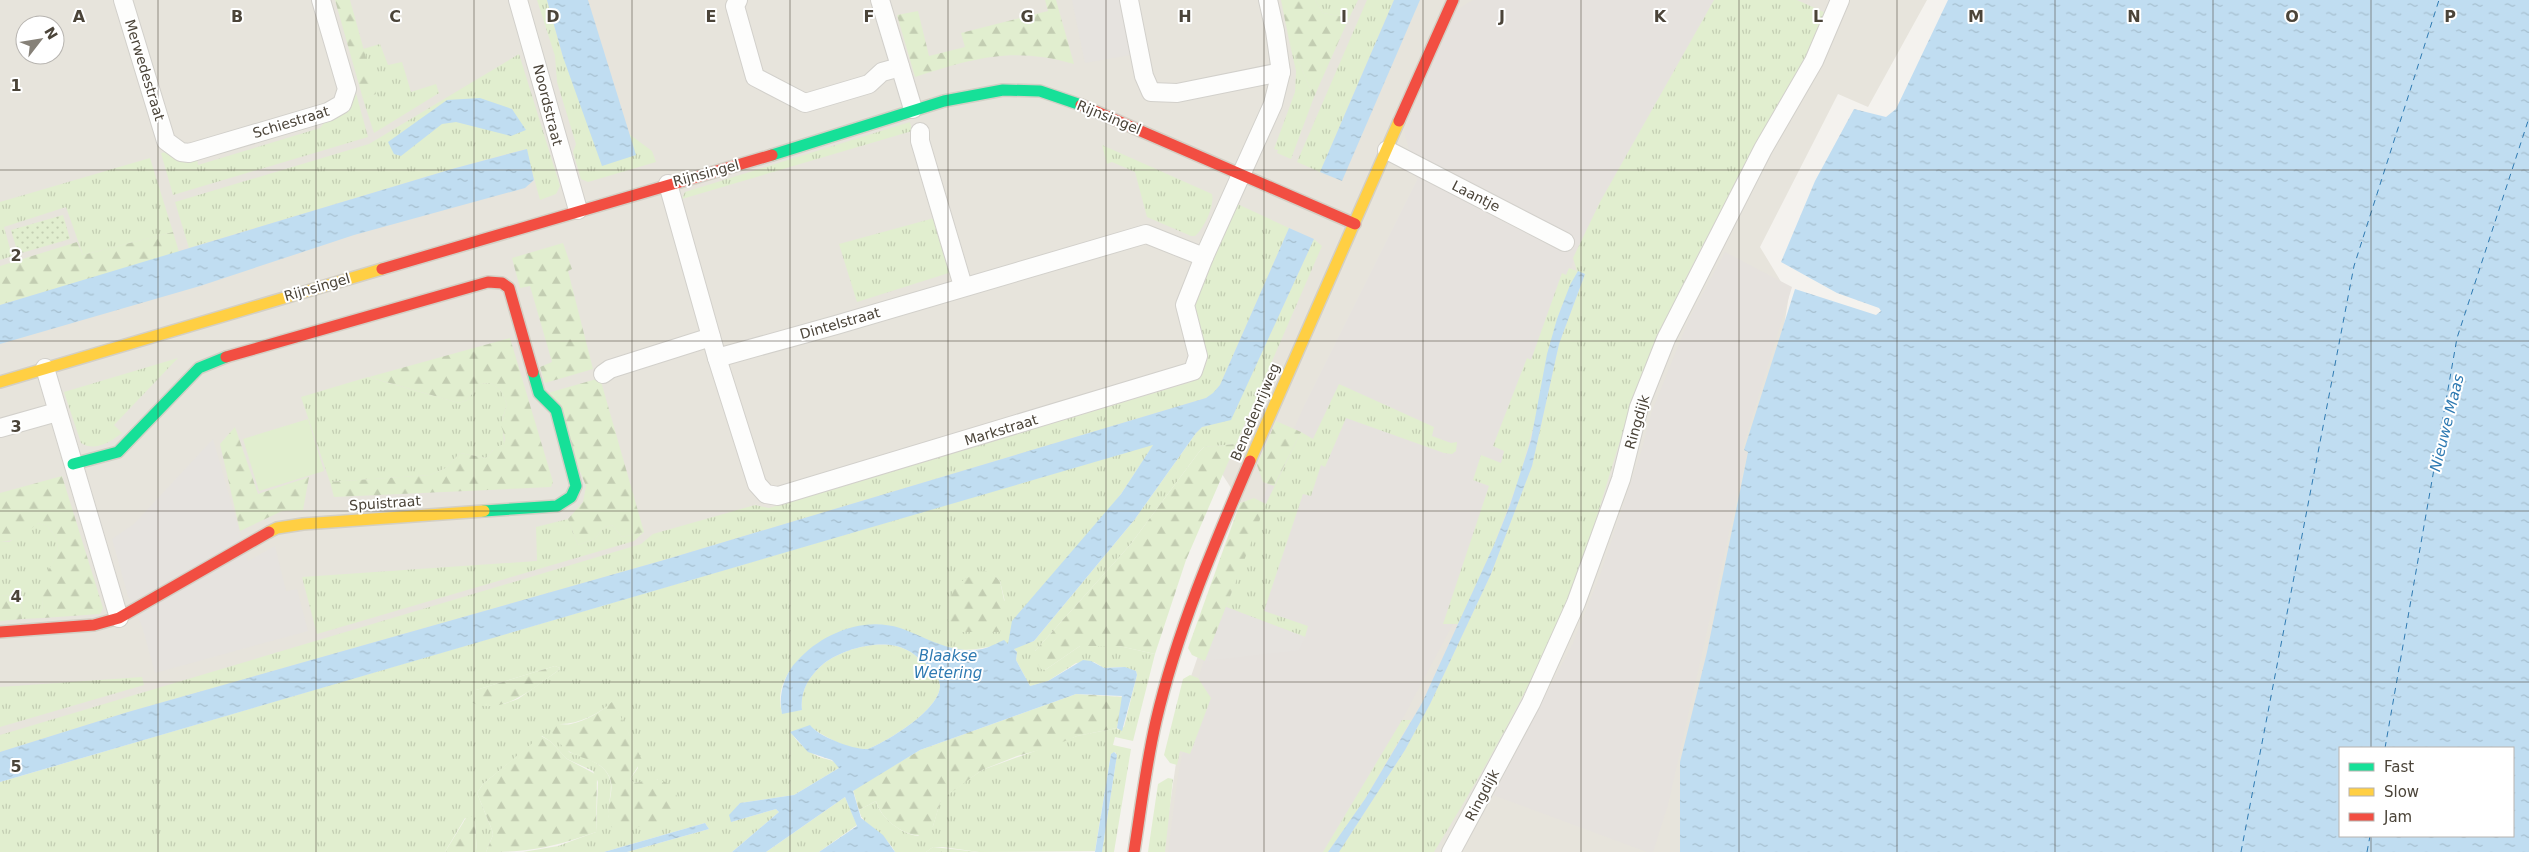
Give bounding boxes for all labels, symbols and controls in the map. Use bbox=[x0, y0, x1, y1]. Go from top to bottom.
text: A bbox=[73, 7, 86, 26]
text: B bbox=[231, 7, 243, 26]
text: C bbox=[389, 7, 401, 26]
text: D bbox=[546, 7, 560, 26]
text: E bbox=[706, 7, 716, 26]
text: F bbox=[864, 7, 874, 26]
text: G bbox=[1020, 7, 1034, 26]
text: H bbox=[1178, 7, 1192, 26]
text: I bbox=[1341, 7, 1347, 26]
text: J bbox=[1498, 7, 1505, 26]
text: K bbox=[1654, 7, 1667, 26]
text: L bbox=[1813, 7, 1823, 26]
text: M bbox=[1968, 7, 1984, 26]
text: N bbox=[2127, 7, 2141, 26]
text: O bbox=[2285, 7, 2299, 26]
text: P bbox=[2444, 7, 2456, 26]
north arrow bbox=[15, 15, 65, 65]
street label: Merwedestraat bbox=[122, 17, 168, 123]
text: N bbox=[41, 24, 61, 42]
street label: Noordstraat bbox=[530, 63, 566, 148]
text: 1 bbox=[10, 76, 22, 95]
street label: Rijnsingel bbox=[1075, 97, 1143, 137]
street label: Schiestraat bbox=[251, 103, 332, 141]
street label: Rijnsingel bbox=[671, 156, 741, 190]
street label: Laantje bbox=[1449, 177, 1503, 215]
text: 2 bbox=[10, 246, 22, 265]
street label: Rijnsingel bbox=[282, 270, 352, 304]
street label: Dintelstraat bbox=[798, 304, 882, 342]
street label: Benedenrijweg bbox=[1227, 361, 1283, 463]
water label: Nieuwe Maas bbox=[2426, 372, 2468, 473]
street label: Ringdijk bbox=[1622, 392, 1653, 451]
street label: Markstraat bbox=[962, 411, 1040, 449]
text: 3 bbox=[10, 417, 22, 436]
street label: Spuistraat bbox=[349, 492, 422, 513]
text: 4 bbox=[10, 587, 22, 606]
water label: Blaakse Wetering bbox=[914, 647, 982, 682]
legend bbox=[2339, 747, 2514, 837]
text: 5 bbox=[10, 757, 22, 776]
text: Fast bbox=[2384, 758, 2414, 776]
street label: Ringdijk bbox=[1462, 766, 1503, 824]
text: Slow bbox=[2384, 783, 2419, 801]
text: Jam bbox=[2383, 808, 2412, 826]

